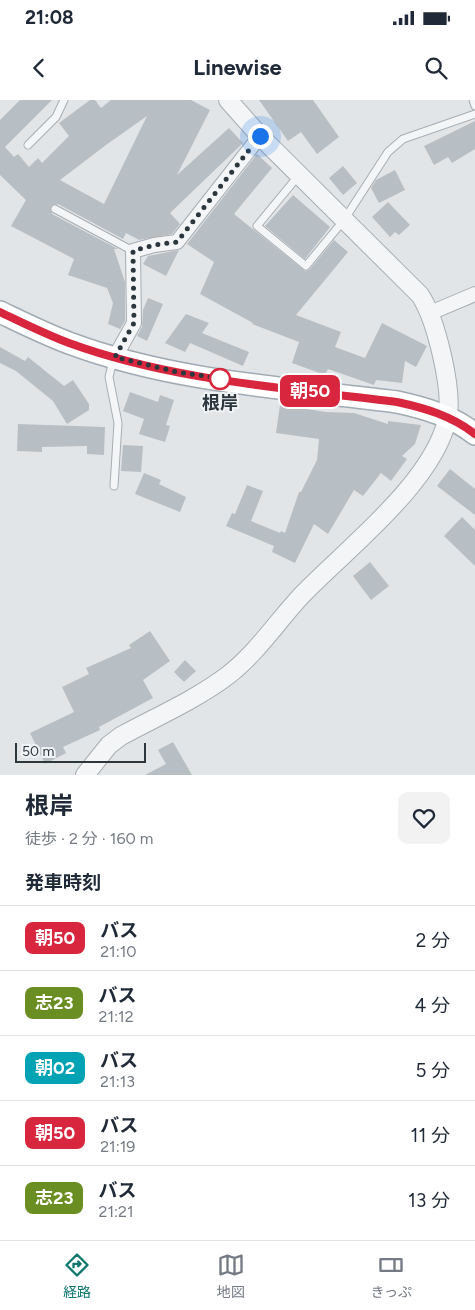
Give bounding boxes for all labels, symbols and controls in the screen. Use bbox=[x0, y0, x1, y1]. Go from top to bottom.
text: 21:08 bbox=[25, 6, 74, 29]
icon: back bbox=[25, 54, 53, 82]
text: Linewise bbox=[193, 54, 282, 81]
icon: search bbox=[422, 54, 450, 82]
your location bbox=[248, 124, 273, 149]
marker: 根岸 bbox=[209, 368, 231, 390]
line badge: 朝50 bbox=[281, 375, 339, 407]
text: 朝50 bbox=[290, 380, 330, 402]
place label: 根岸 bbox=[202, 392, 238, 414]
scale bar bbox=[15, 740, 146, 763]
text: 50 m bbox=[22, 743, 54, 760]
text: 根岸 bbox=[25, 791, 73, 820]
button: heart bbox=[398, 792, 450, 844]
text: 徒歩 · 2 分 · 160 m bbox=[25, 829, 153, 848]
text: 発車時刻 bbox=[25, 871, 101, 894]
text: バス bbox=[100, 919, 138, 942]
text: 朝50 bbox=[35, 927, 75, 949]
text: 2 分 bbox=[416, 929, 450, 952]
text: 21:10 bbox=[100, 942, 137, 961]
text: バス bbox=[98, 984, 136, 1007]
text: 志23 bbox=[35, 992, 73, 1014]
text: 4 分 bbox=[415, 994, 450, 1017]
text: 21:12 bbox=[98, 1007, 134, 1026]
text: バス bbox=[100, 1049, 138, 1072]
text: 朝02 bbox=[35, 1057, 75, 1079]
text: 5 分 bbox=[415, 1059, 450, 1082]
text: 21:13 bbox=[100, 1072, 135, 1091]
text: バス bbox=[100, 1114, 138, 1137]
text: 朝50 bbox=[35, 1122, 75, 1144]
text: 11 分 bbox=[411, 1124, 450, 1147]
text: 21:19 bbox=[100, 1137, 135, 1156]
text: バス bbox=[98, 1179, 136, 1202]
text: 志23 bbox=[35, 1187, 73, 1209]
text: 13 分 bbox=[408, 1189, 450, 1212]
text: 21:21 bbox=[98, 1202, 134, 1221]
tab: 経路 bbox=[63, 1251, 91, 1301]
tab: 地図 bbox=[217, 1251, 245, 1301]
tab: きっぷ bbox=[371, 1251, 412, 1301]

